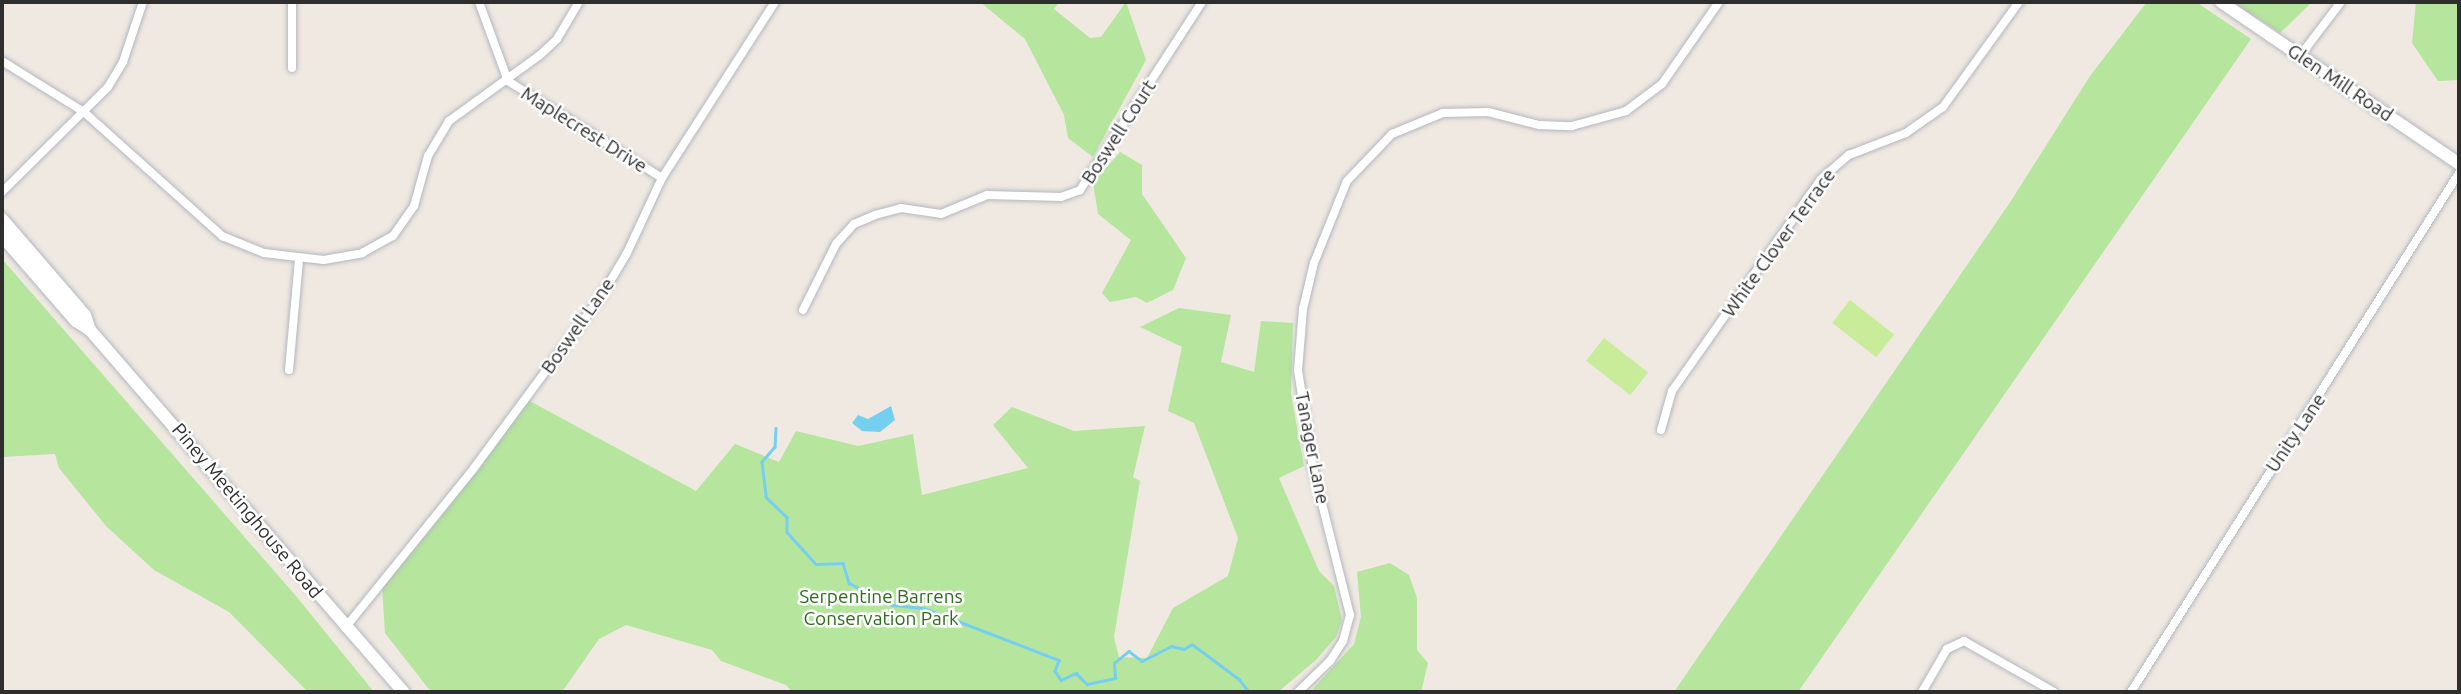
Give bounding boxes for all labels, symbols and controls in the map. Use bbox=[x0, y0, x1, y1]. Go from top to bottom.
street label: Glen Mill Road bbox=[2283, 39, 2397, 127]
street label: Boswell Court bbox=[1077, 76, 1161, 188]
street label: Maplecrest Drive bbox=[517, 82, 651, 178]
street label: White Clover Terrace bbox=[1718, 164, 1840, 322]
street label: Boswell Lane bbox=[537, 274, 619, 378]
street label: Unity Lane bbox=[2261, 389, 2331, 477]
street label: Tanager Lane bbox=[1290, 390, 1334, 506]
street label: Piney Meetinghouse Road bbox=[167, 419, 327, 603]
park label: Serpentine Barrens Conservation Park bbox=[799, 586, 963, 630]

